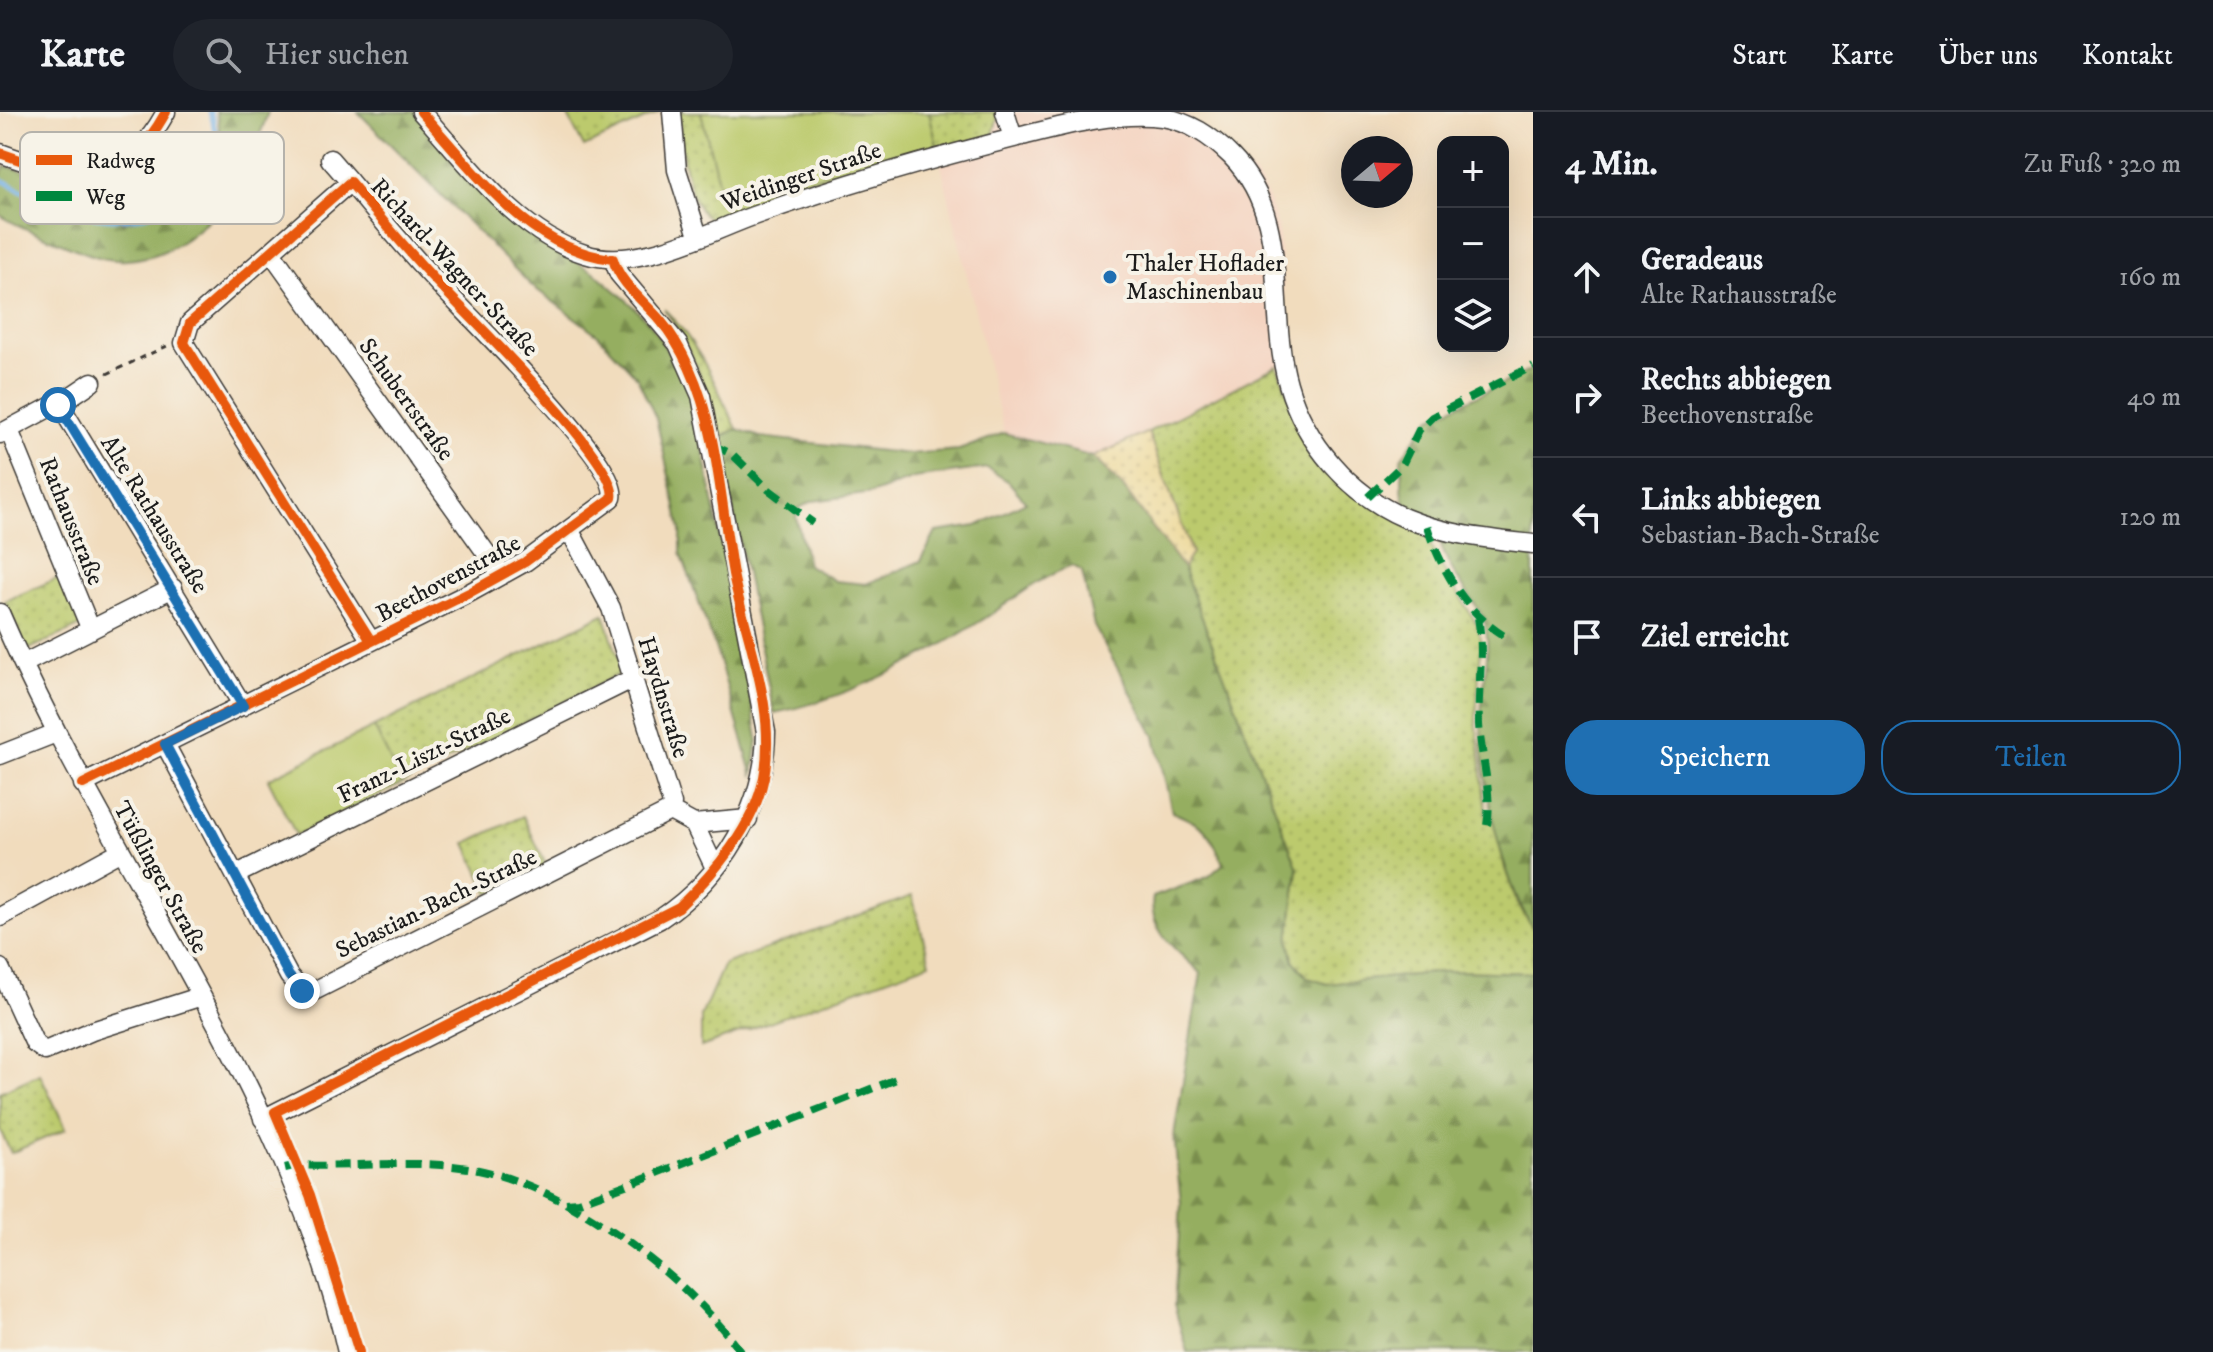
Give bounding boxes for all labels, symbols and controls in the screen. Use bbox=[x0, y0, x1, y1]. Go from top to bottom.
search box bbox=[173, 19, 733, 91]
text: Karte bbox=[40, 31, 125, 79]
icon: search bbox=[201, 33, 245, 77]
text: Hier suchen bbox=[265, 37, 409, 74]
text: Start bbox=[1732, 38, 1787, 73]
text: Karte bbox=[1831, 38, 1894, 73]
text: Über uns bbox=[1938, 38, 2038, 73]
text: Kontakt bbox=[2082, 38, 2173, 73]
legend bbox=[20, 132, 284, 224]
street label: Weidinger Straße bbox=[716, 136, 885, 219]
north arrow bbox=[1341, 136, 1413, 208]
map controls bbox=[1437, 136, 1509, 352]
button: + bbox=[1437, 136, 1509, 208]
text: 4 Min. bbox=[1565, 143, 1658, 185]
text: Radweg bbox=[86, 148, 155, 175]
text: Zu Fuß · 320 m bbox=[2024, 148, 2181, 181]
street label: Richard-Wagner-Straße bbox=[364, 172, 545, 363]
text: Weg bbox=[85, 184, 125, 211]
button: − bbox=[1437, 208, 1509, 280]
text: Geradeaus bbox=[1641, 242, 1763, 279]
place label: Thaler Hoflader Maschinenbau bbox=[1126, 249, 1284, 307]
icon: ahead bbox=[1565, 255, 1609, 299]
text: 160 m bbox=[2119, 261, 2181, 294]
marker: Thaler Hoflader Maschinenbau bbox=[1101, 268, 1119, 286]
text: Alte Rathausstraße bbox=[1641, 279, 1837, 312]
button: layers bbox=[1437, 280, 1509, 352]
street label: Schubertstraße bbox=[352, 333, 461, 467]
text: Rechts abbiegen bbox=[1641, 362, 1831, 399]
icon: right bbox=[1565, 375, 1609, 419]
text: 40 m bbox=[2127, 381, 2181, 414]
route start bbox=[40, 387, 76, 423]
text: Beethovenstraße bbox=[1641, 399, 1813, 432]
street label: Alte Rathausstraße bbox=[94, 430, 215, 599]
street label: Rathausstraße bbox=[32, 453, 110, 590]
text: Links abbiegen bbox=[1641, 482, 1821, 519]
icon: left bbox=[1565, 495, 1609, 539]
text: 120 m bbox=[2120, 501, 2181, 534]
text: Sebastian-Bach-Straße bbox=[1641, 519, 1880, 552]
street label: Beethovenstraße bbox=[371, 528, 526, 629]
icon: arrive bbox=[1565, 615, 1609, 659]
text: Ziel erreicht bbox=[1641, 619, 1789, 656]
street label: Haydnstraße bbox=[630, 633, 696, 762]
street label: Franz-Liszt-Straße bbox=[333, 701, 516, 811]
button: Speichern bbox=[1565, 720, 1865, 795]
button: Teilen bbox=[1881, 720, 2181, 795]
street label: Tüßlinger Straße bbox=[106, 796, 214, 959]
street label: Sebastian-Bach-Straße bbox=[331, 842, 542, 966]
route end bbox=[284, 973, 320, 1009]

